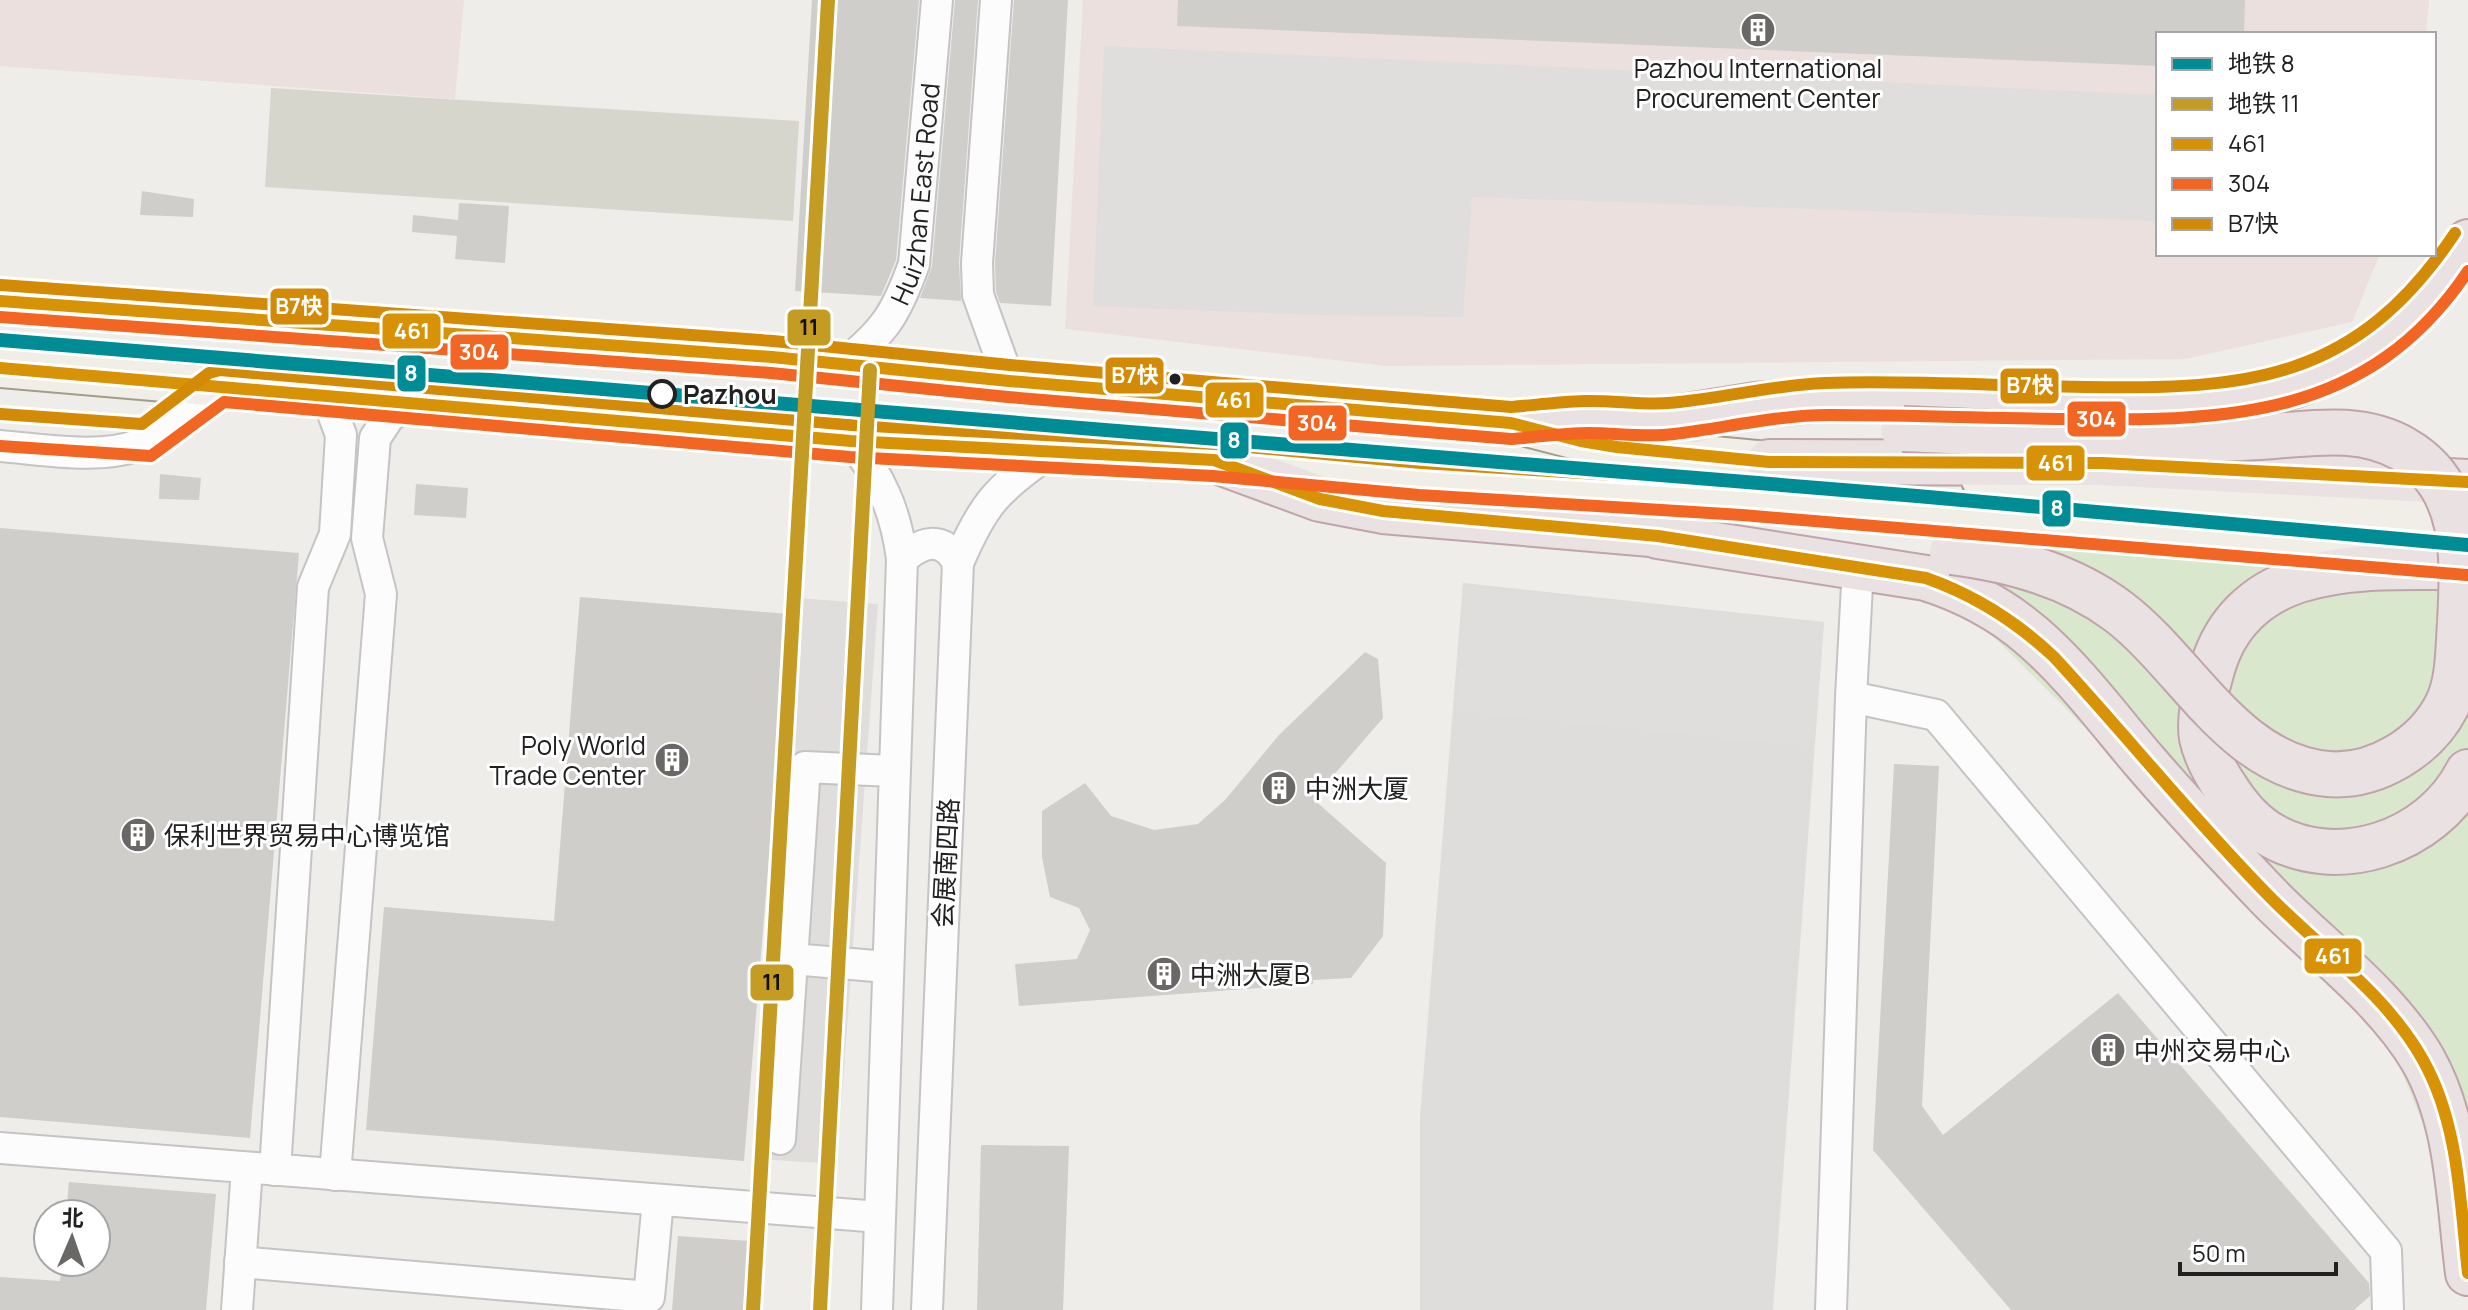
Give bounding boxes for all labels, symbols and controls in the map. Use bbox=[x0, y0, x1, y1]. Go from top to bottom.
building icon: Pazhou International Procurement Center bbox=[1739, 11, 1777, 49]
legend bbox=[2156, 32, 2436, 256]
text: 地铁 8 bbox=[2228, 46, 2295, 79]
place label: Pazhou International Procurement Center bbox=[1634, 50, 1882, 116]
street label: Huizhan East Road bbox=[882, 81, 948, 311]
text: 地铁 11 bbox=[2228, 86, 2300, 119]
text: 461 bbox=[2228, 126, 2266, 159]
text: 304 bbox=[2228, 166, 2270, 199]
text: B7快 bbox=[2228, 206, 2279, 239]
line badge: B7快 bbox=[269, 287, 330, 326]
text: B7快 bbox=[275, 291, 323, 321]
line badge: 11 bbox=[786, 308, 832, 347]
line badge: 461 bbox=[381, 312, 442, 350]
text: 11 bbox=[799, 312, 819, 342]
text: 461 bbox=[394, 316, 430, 346]
line badge: 304 bbox=[449, 333, 510, 371]
text: 304 bbox=[459, 337, 499, 367]
line badge: 8 bbox=[396, 354, 427, 393]
line badge: B7快 bbox=[1104, 356, 1165, 395]
text: 8 bbox=[404, 358, 418, 388]
text: B7快 bbox=[1111, 360, 1159, 390]
line badge: B7快 bbox=[1999, 367, 2060, 405]
text: B7快 bbox=[2006, 370, 2054, 400]
unlabelled marker bbox=[1167, 371, 1183, 387]
place label: Pazhou bbox=[683, 376, 777, 412]
marker: Pazhou bbox=[648, 380, 676, 408]
line badge: 461 bbox=[1204, 381, 1265, 419]
text: 461 bbox=[1216, 385, 1252, 415]
line badge: 304 bbox=[2066, 400, 2127, 438]
line badge: 304 bbox=[1287, 404, 1348, 442]
text: 304 bbox=[2076, 404, 2116, 434]
text: 304 bbox=[1297, 408, 1337, 438]
line badge: 8 bbox=[1219, 421, 1250, 460]
text: 8 bbox=[1227, 425, 1241, 455]
line badge: 461 bbox=[2025, 444, 2086, 482]
text: 461 bbox=[2038, 448, 2074, 478]
line badge: 8 bbox=[2041, 489, 2072, 528]
text: 8 bbox=[2050, 493, 2064, 523]
place label: Poly World Trade Center bbox=[489, 727, 646, 793]
building icon: Poly World Trade Center bbox=[653, 741, 691, 779]
building icon: 中洲大厦 bbox=[1260, 769, 1298, 807]
place label: 中洲大厦 bbox=[1305, 770, 1409, 806]
street label: 会展南四路 bbox=[924, 797, 966, 929]
building icon: 保利世界贸易中心博览馆 bbox=[119, 816, 157, 854]
place label: 保利世界贸易中心博览馆 bbox=[164, 817, 450, 853]
line badge: 461 bbox=[2303, 937, 2363, 975]
text: 461 bbox=[2315, 941, 2351, 971]
building icon: 中洲大厦B bbox=[1145, 955, 1183, 993]
place label: 中洲大厦B bbox=[1190, 956, 1310, 992]
line badge: 11 bbox=[749, 963, 795, 1002]
text: 11 bbox=[762, 967, 782, 997]
building icon: 中州交易中心 bbox=[2089, 1031, 2127, 1069]
place label: 中州交易中心 bbox=[2134, 1032, 2290, 1068]
north arrow bbox=[32, 1198, 112, 1278]
text: 北 bbox=[61, 1203, 84, 1233]
scale bar bbox=[2180, 1226, 2336, 1276]
text: 50 m bbox=[2192, 1236, 2246, 1269]

